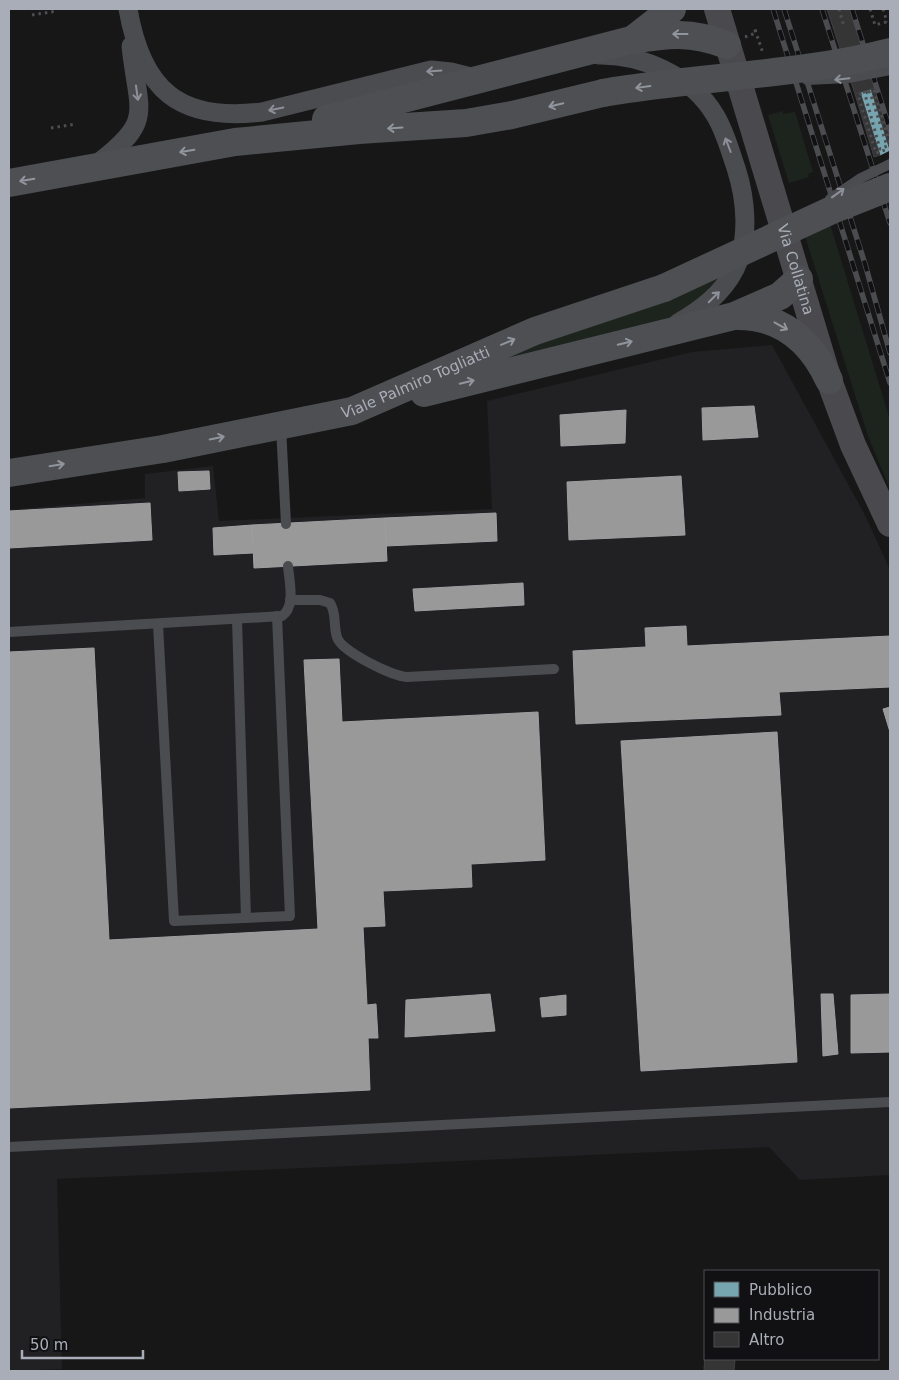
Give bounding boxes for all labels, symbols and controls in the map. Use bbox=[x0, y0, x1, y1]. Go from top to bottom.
one-way arrow bbox=[673, 29, 689, 39]
one-way arrow bbox=[426, 67, 442, 76]
one-way arrow bbox=[835, 74, 851, 84]
one-way arrow bbox=[636, 82, 652, 92]
one-way arrow bbox=[133, 84, 143, 100]
one-way arrow bbox=[548, 101, 564, 110]
one-way arrow bbox=[269, 104, 285, 114]
one-way arrow bbox=[388, 124, 404, 133]
one-way arrow bbox=[723, 138, 732, 153]
one-way arrow bbox=[179, 146, 195, 156]
one-way arrow bbox=[19, 175, 35, 185]
one-way arrow bbox=[831, 188, 844, 199]
street label: Via Collatina bbox=[773, 222, 818, 317]
one-way arrow bbox=[708, 291, 721, 303]
one-way arrow bbox=[773, 322, 788, 332]
one-way arrow bbox=[500, 336, 515, 346]
one-way arrow bbox=[616, 338, 632, 347]
street label: Viale Palmiro Togliatti bbox=[339, 343, 493, 422]
one-way arrow bbox=[458, 377, 474, 387]
one-way arrow bbox=[209, 433, 225, 443]
one-way arrow bbox=[49, 460, 65, 470]
legend bbox=[704, 1270, 879, 1360]
text: Pubblico bbox=[749, 1281, 812, 1299]
text: Industria bbox=[749, 1306, 815, 1324]
scale bar bbox=[22, 1328, 144, 1360]
text: Altro bbox=[749, 1331, 784, 1349]
text: 50 m bbox=[30, 1336, 68, 1354]

